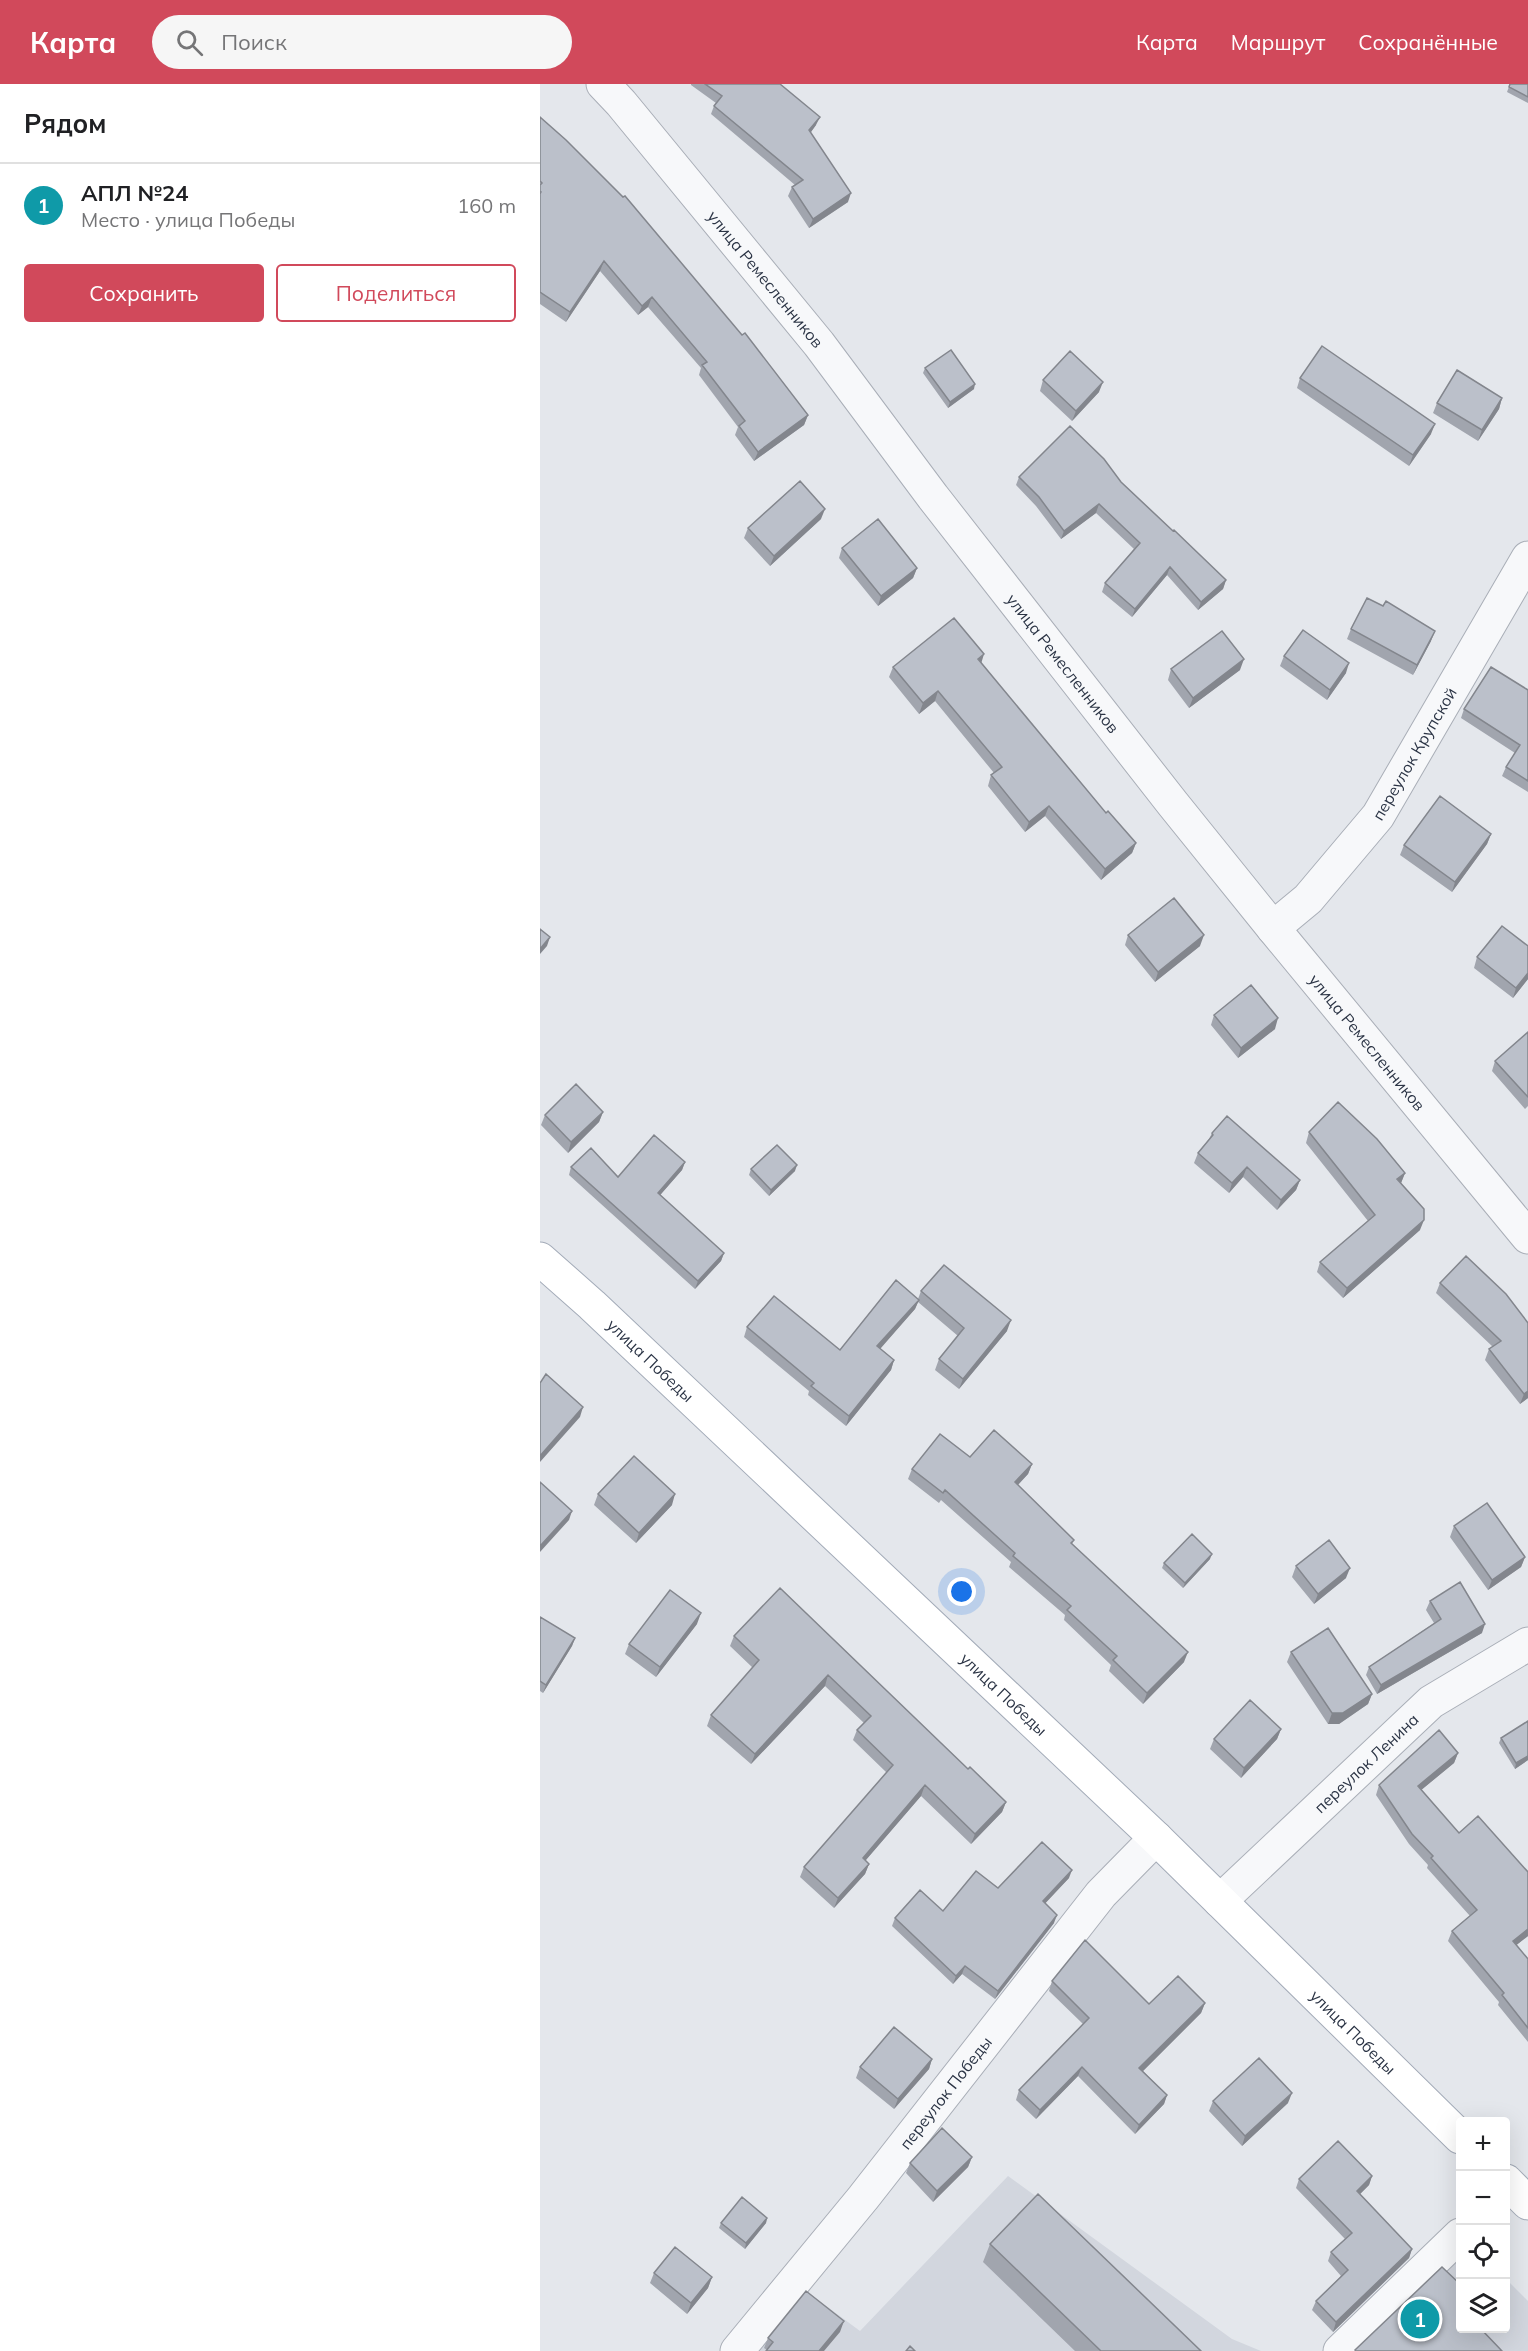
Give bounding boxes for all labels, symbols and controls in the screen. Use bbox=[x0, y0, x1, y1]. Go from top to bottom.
search box bbox=[152, 15, 572, 69]
text: Карта bbox=[30, 25, 116, 60]
icon: search bbox=[173, 26, 206, 59]
text: Поиск bbox=[221, 28, 287, 56]
text: Карта bbox=[1136, 29, 1198, 55]
text: Маршрут bbox=[1231, 29, 1325, 55]
text: Сохранённые bbox=[1358, 29, 1498, 55]
text: Рядом bbox=[24, 107, 107, 140]
text: АПЛ №24 bbox=[81, 179, 188, 207]
text: 1 bbox=[38, 193, 50, 218]
text: 160 m bbox=[457, 193, 516, 218]
street label: улица Ремесленников bbox=[703, 206, 828, 352]
text: Место · улица Победы bbox=[81, 207, 295, 232]
button: Сохранить bbox=[24, 264, 264, 322]
button: Поделиться bbox=[276, 264, 516, 322]
street label: улица Ремесленников bbox=[1002, 590, 1124, 737]
street label: переулок Крупской bbox=[1368, 684, 1461, 824]
street label: улица Ремесленников bbox=[1305, 970, 1430, 1115]
street label: улица Победы bbox=[603, 1315, 698, 1406]
your location bbox=[947, 1577, 976, 1606]
street label: улица Победы bbox=[956, 1648, 1051, 1740]
street label: переулок Ленина bbox=[1310, 1709, 1423, 1817]
street label: улица Победы bbox=[1306, 1985, 1400, 2078]
street label: переулок Победы bbox=[895, 2032, 996, 2153]
map controls bbox=[1456, 2117, 1510, 2333]
button: + bbox=[1456, 2117, 1510, 2171]
button: − bbox=[1456, 2171, 1510, 2225]
button: locate bbox=[1456, 2225, 1510, 2279]
button: layers bbox=[1456, 2279, 1510, 2333]
pin: 1 bbox=[1400, 2296, 1440, 2342]

